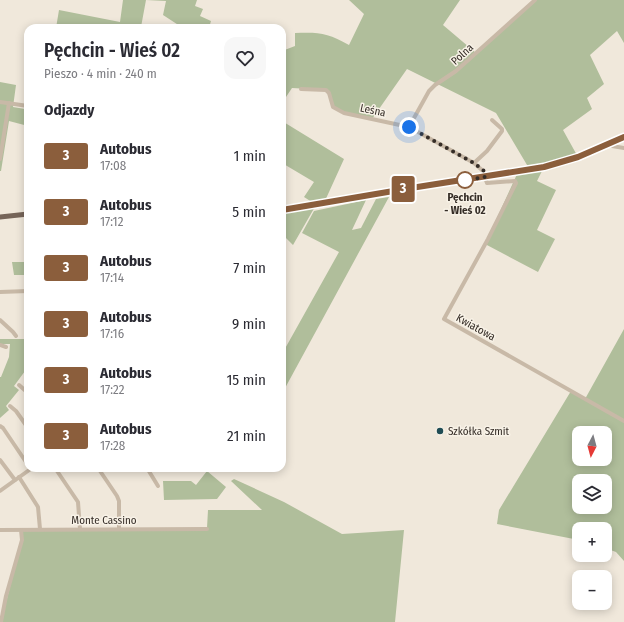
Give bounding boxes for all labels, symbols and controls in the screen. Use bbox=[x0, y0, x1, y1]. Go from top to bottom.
button: heart bbox=[224, 37, 266, 79]
text: Pęchcin - Wieś 02 bbox=[44, 39, 180, 62]
street label: Polna bbox=[449, 41, 476, 68]
text: Pieszo · 4 min · 240 m bbox=[44, 66, 157, 81]
text: Odjazdy bbox=[44, 101, 94, 119]
street label: Leśna bbox=[359, 101, 387, 120]
your location bbox=[399, 117, 419, 137]
text: Autobus bbox=[100, 140, 151, 158]
text: 3 bbox=[63, 147, 69, 164]
text: 1 min bbox=[233, 147, 266, 165]
text: 17:08 bbox=[100, 158, 126, 173]
marker: Pęchcin - Wieś 02 bbox=[456, 171, 474, 189]
line badge: 3 bbox=[390, 176, 416, 202]
text: 3 bbox=[400, 180, 406, 197]
place label: Pęchcin - Wieś 02 bbox=[444, 191, 486, 217]
text: Autobus bbox=[100, 196, 151, 214]
text: 3 bbox=[63, 203, 69, 220]
text: 5 min bbox=[232, 203, 266, 221]
text: 17:12 bbox=[100, 214, 123, 229]
text: Autobus bbox=[100, 252, 151, 270]
text: 3 bbox=[63, 259, 69, 276]
text: 7 min bbox=[233, 259, 266, 277]
text: 17:14 bbox=[100, 270, 124, 285]
text: Autobus bbox=[100, 308, 151, 326]
street label: Kwiatowa bbox=[454, 311, 498, 344]
text: 3 bbox=[63, 315, 69, 332]
text: 9 min bbox=[232, 315, 266, 333]
text: 17:16 bbox=[100, 326, 124, 341]
text: Autobus bbox=[100, 364, 151, 382]
text: 3 bbox=[63, 371, 69, 388]
text: 15 min bbox=[227, 371, 266, 389]
text: 17:22 bbox=[100, 382, 125, 397]
text: Autobus bbox=[100, 420, 151, 438]
place label: Szkółka Szmit bbox=[448, 425, 510, 438]
marker: Szkółka Szmit bbox=[435, 426, 445, 436]
north arrow bbox=[572, 426, 612, 466]
map controls bbox=[572, 426, 612, 610]
text: 3 bbox=[63, 427, 69, 444]
text: 21 min bbox=[227, 427, 266, 445]
text: 17:28 bbox=[100, 438, 125, 453]
button: layers bbox=[572, 474, 612, 514]
street label: Monte Cassino bbox=[71, 514, 137, 527]
button: + bbox=[572, 522, 612, 562]
button: − bbox=[572, 570, 612, 610]

